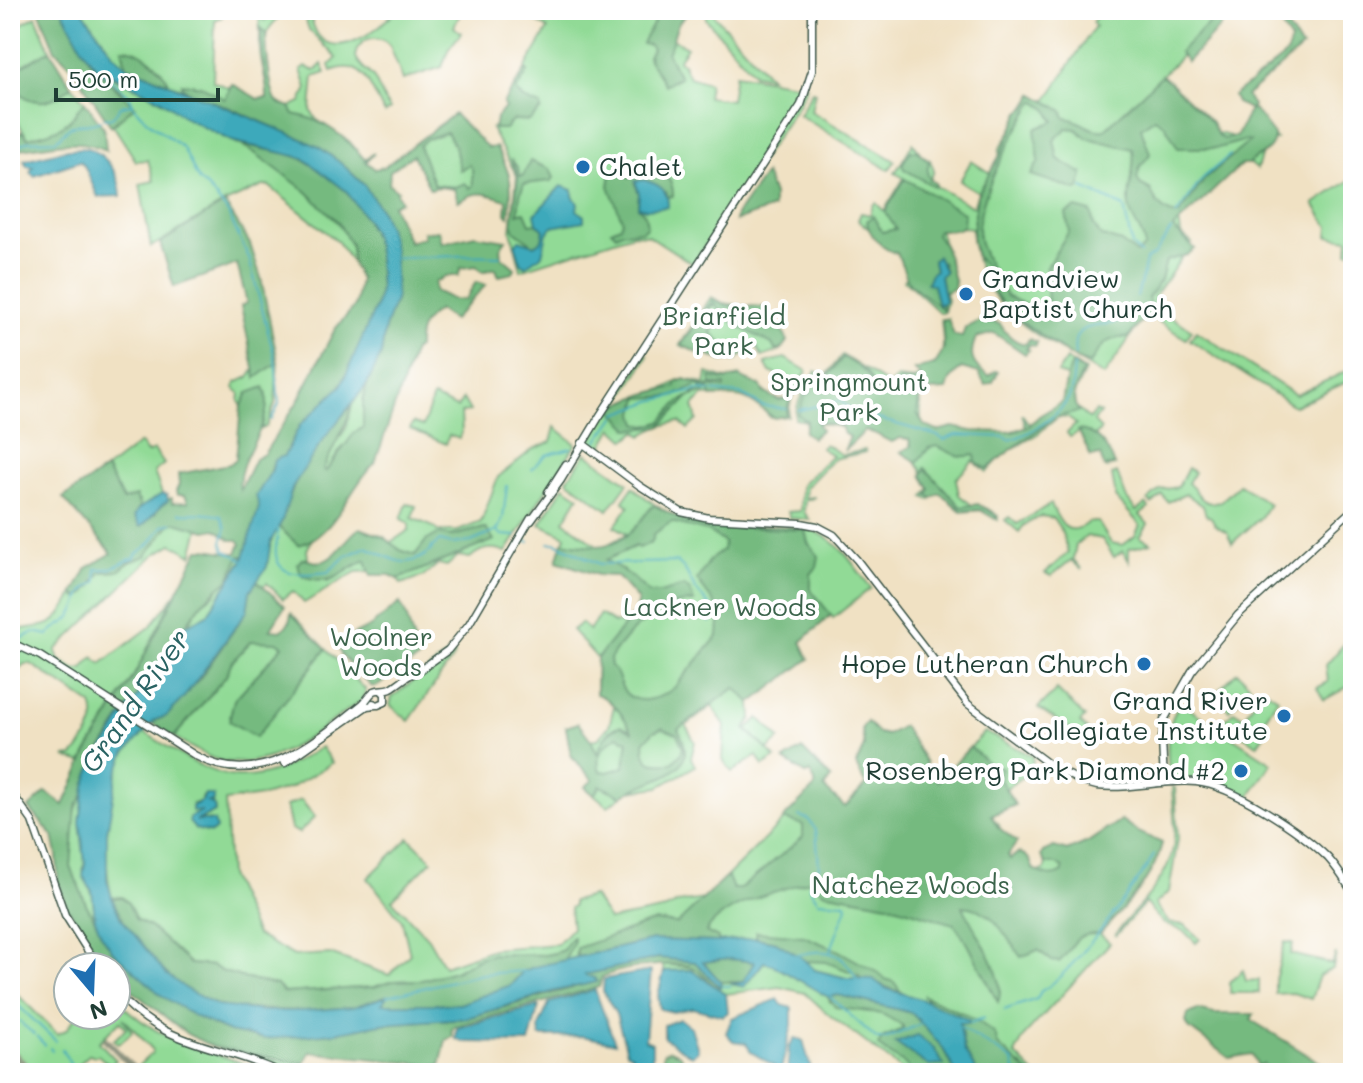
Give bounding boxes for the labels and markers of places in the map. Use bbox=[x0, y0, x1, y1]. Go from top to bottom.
place label: Chalet bbox=[599, 149, 683, 183]
marker: Chalet bbox=[574, 158, 592, 176]
place label: Grandview Baptist Church bbox=[982, 261, 1173, 325]
marker: Grandview Baptist Church bbox=[957, 285, 975, 303]
place label: Hope Lutheran Church bbox=[841, 646, 1128, 680]
marker: Hope Lutheran Church bbox=[1135, 655, 1153, 673]
place label: Grand River Collegiate Institute bbox=[1019, 683, 1268, 747]
marker: Grand River Collegiate Institute bbox=[1275, 707, 1293, 725]
place label: Rosenberg Park Diamond #2 bbox=[866, 753, 1225, 787]
marker: Rosenberg Park Diamond #2 bbox=[1232, 762, 1250, 780]

